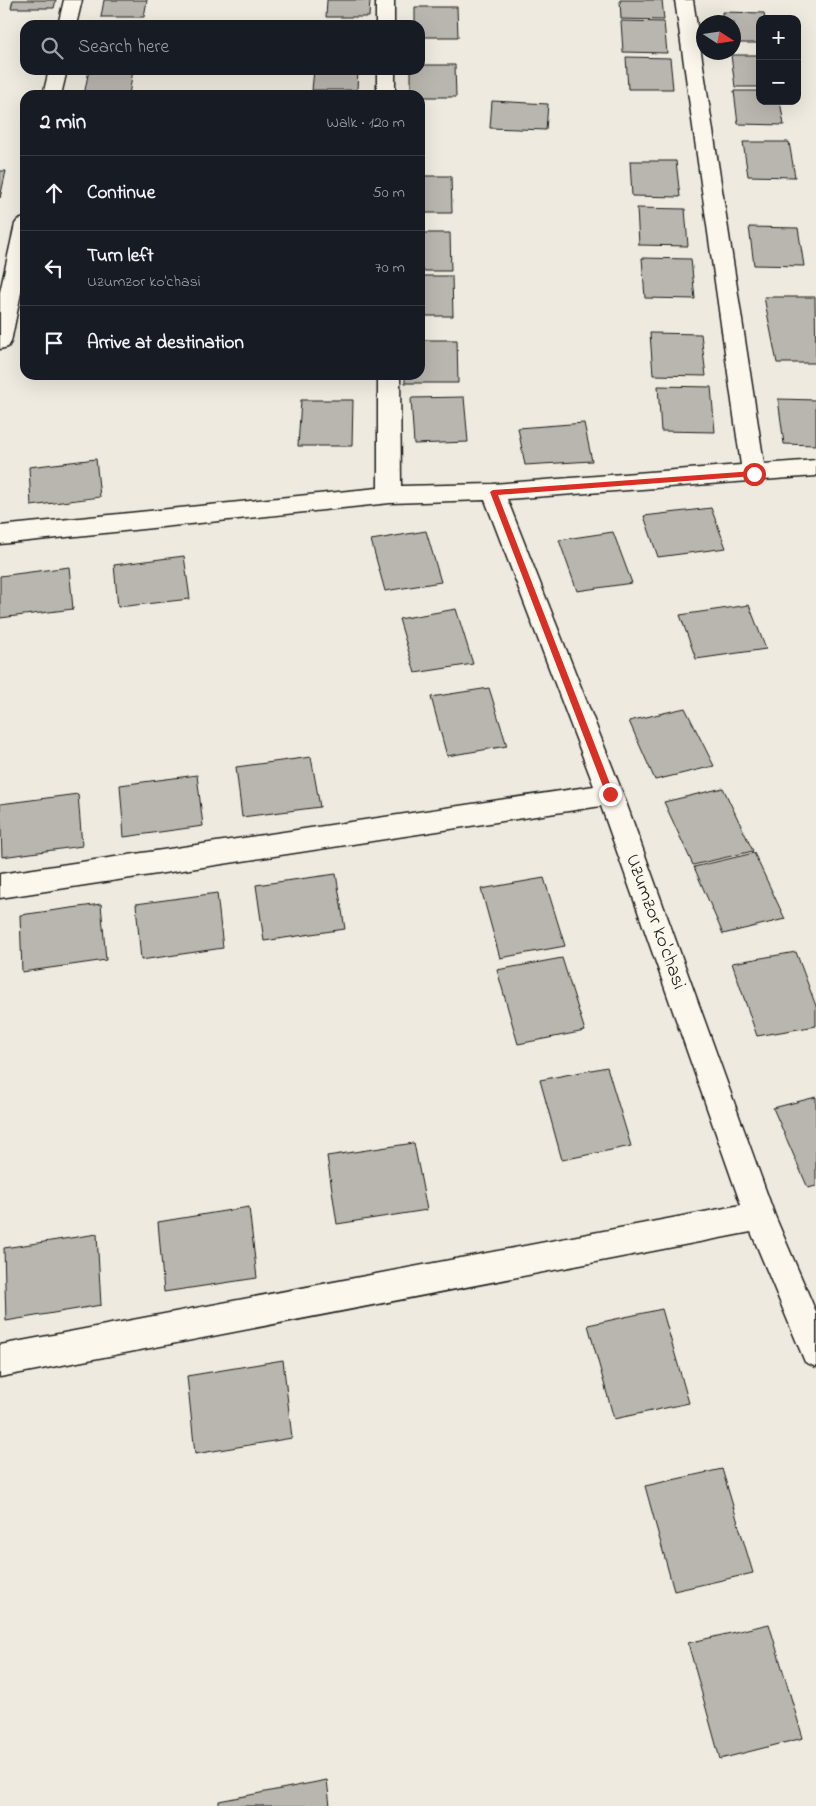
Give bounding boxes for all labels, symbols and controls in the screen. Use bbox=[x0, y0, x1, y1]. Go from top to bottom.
north arrow bbox=[696, 15, 741, 60]
map controls bbox=[756, 15, 801, 105]
button: + bbox=[756, 15, 801, 60]
search box bbox=[20, 20, 425, 75]
icon: search bbox=[38, 34, 66, 62]
text: Search here bbox=[78, 34, 169, 61]
button: − bbox=[756, 60, 801, 105]
text: 2 min bbox=[40, 108, 86, 138]
text: Walk · 120 m bbox=[326, 111, 405, 135]
icon: ahead bbox=[40, 179, 68, 207]
text: Continue bbox=[87, 180, 155, 207]
text: 50 m bbox=[373, 181, 405, 205]
text: Turn left bbox=[87, 243, 154, 270]
icon: left bbox=[40, 254, 68, 282]
text: 70 m bbox=[375, 256, 405, 280]
text: Uzumzor ko'chasi bbox=[87, 270, 201, 294]
icon: arrive bbox=[40, 329, 68, 357]
text: Arrive at destination bbox=[87, 330, 244, 357]
route start bbox=[743, 463, 766, 486]
route end bbox=[599, 783, 622, 806]
street label: Uzumzor ko'chasi bbox=[617, 850, 693, 994]

